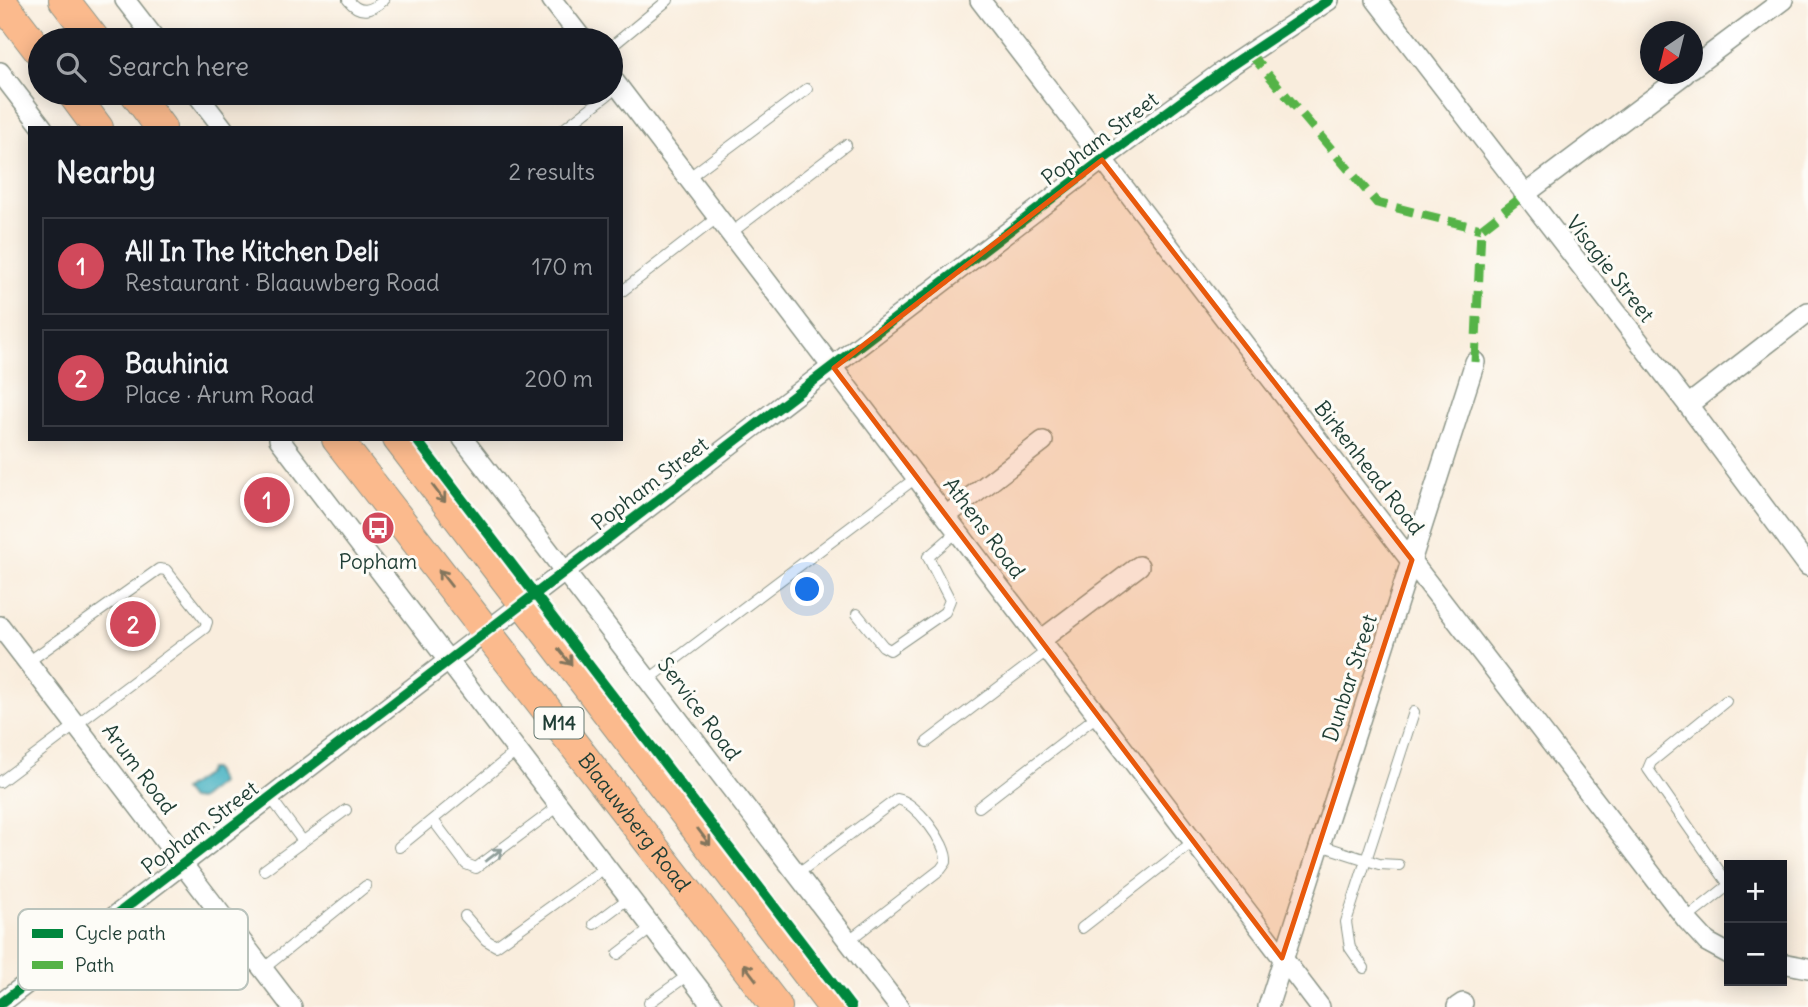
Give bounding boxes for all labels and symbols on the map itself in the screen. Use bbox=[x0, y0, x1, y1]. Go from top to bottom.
north arrow bbox=[1640, 21, 1703, 84]
street label: Popham Street bbox=[1036, 86, 1164, 191]
street label: Visagie Street bbox=[1560, 210, 1660, 327]
street label: Birkenhead Road bbox=[1309, 395, 1430, 540]
street label: Popham Street bbox=[586, 431, 714, 536]
street label: Athens Road bbox=[938, 472, 1031, 584]
pin: 1 bbox=[244, 474, 290, 526]
one-way arrow bbox=[431, 484, 446, 502]
bus stop icon: Popham bbox=[359, 509, 397, 547]
place label: Popham bbox=[339, 548, 417, 575]
one-way arrow bbox=[437, 570, 453, 588]
your location bbox=[790, 572, 824, 606]
pin: 2 bbox=[110, 598, 156, 650]
street label: Dunbar Street bbox=[1316, 611, 1383, 745]
one-way arrow bbox=[557, 648, 572, 666]
street label: Service Road bbox=[652, 652, 747, 766]
road number: M14 bbox=[534, 708, 584, 738]
street label: Arum Road bbox=[96, 718, 182, 820]
street label: Blaauwberg Road bbox=[572, 747, 697, 897]
street label: Popham Street bbox=[136, 775, 264, 880]
one-way arrow bbox=[696, 828, 711, 846]
one-way arrow bbox=[484, 848, 502, 863]
legend bbox=[18, 909, 248, 990]
text: Cycle path bbox=[75, 921, 166, 945]
text: Path bbox=[75, 953, 114, 977]
one-way arrow bbox=[743, 963, 758, 981]

